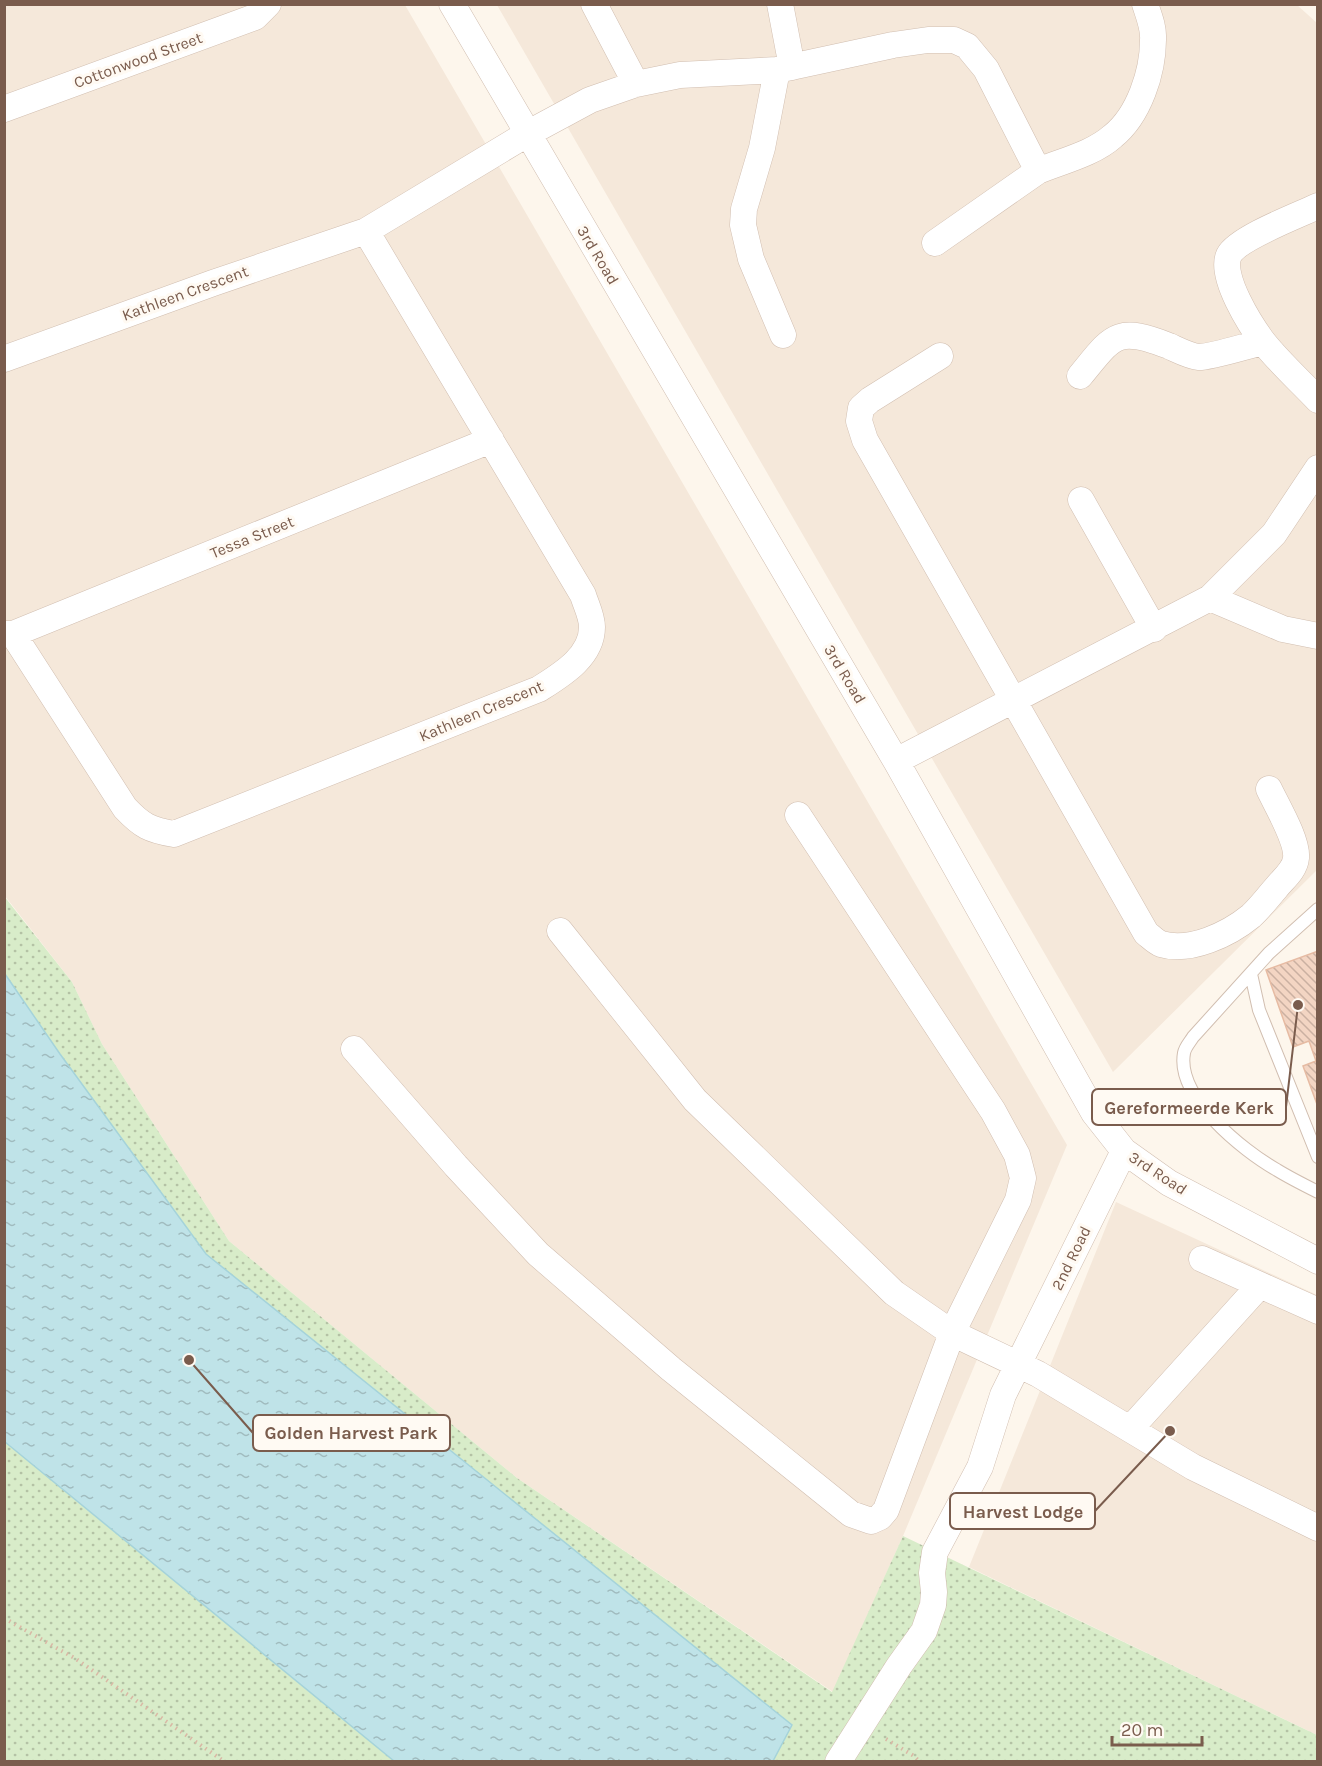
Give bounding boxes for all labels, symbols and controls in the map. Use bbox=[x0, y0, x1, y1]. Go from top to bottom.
street label: Cottonwood Street bbox=[71, 28, 205, 92]
street label: 3rd Road bbox=[573, 222, 623, 288]
street label: Kathleen Crescent bbox=[119, 261, 251, 325]
street label: Tessa Street bbox=[207, 512, 297, 562]
street label: 3rd Road bbox=[820, 641, 870, 707]
street label: Kathleen Crescent bbox=[416, 676, 546, 746]
callout: Gereformeerde Kerk bbox=[1092, 1089, 1286, 1125]
text: Gereformeerde Kerk bbox=[1104, 1097, 1274, 1119]
street label: 3rd Road bbox=[1125, 1147, 1191, 1199]
street label: 2nd Road bbox=[1047, 1223, 1095, 1293]
callout: Golden Harvest Park bbox=[253, 1415, 450, 1451]
text: Golden Harvest Park bbox=[264, 1422, 438, 1444]
callout: Harvest Lodge bbox=[950, 1493, 1095, 1529]
text: Harvest Lodge bbox=[963, 1501, 1083, 1523]
scale bar bbox=[1112, 1709, 1202, 1747]
text: 20 m bbox=[1121, 1719, 1163, 1741]

